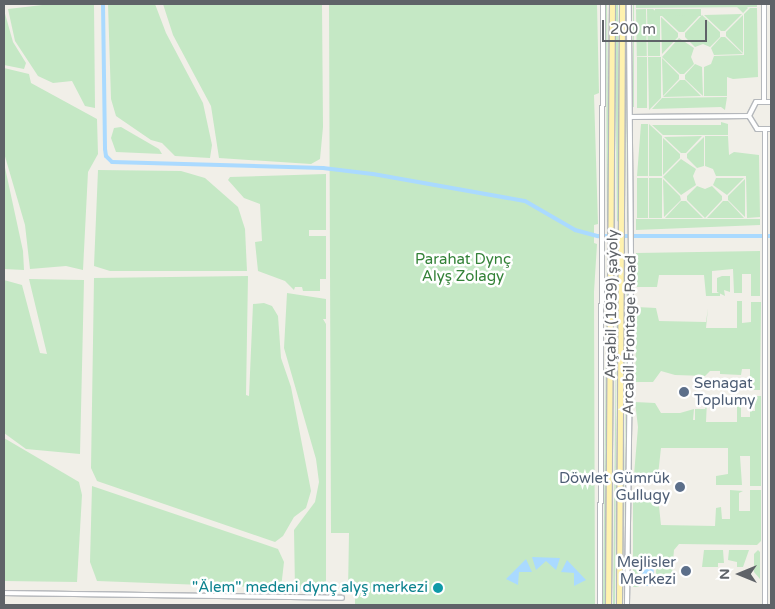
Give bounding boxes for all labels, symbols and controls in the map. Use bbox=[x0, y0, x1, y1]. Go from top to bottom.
scale bar bbox=[605, 10, 710, 42]
text: 200 m bbox=[610, 20, 656, 38]
street label: Arçabil (1939) şaýoly bbox=[602, 229, 622, 379]
park label: Parahat Dynç Alyş Zolagy bbox=[415, 250, 511, 285]
street label: Arcabil Frontage Road bbox=[620, 255, 640, 415]
place label: Senagat Toplumy bbox=[694, 374, 755, 409]
marker: Senagat Toplumy bbox=[678, 386, 690, 398]
place label: Döwlet Gümrük Gullugy bbox=[559, 469, 670, 504]
marker: Döwlet Gümrük Gullugy bbox=[674, 481, 686, 493]
north arrow bbox=[715, 549, 765, 599]
place label: Mejlisler Merkezi bbox=[617, 553, 676, 588]
marker: Mejlisler Merkezi bbox=[680, 565, 692, 577]
text: N bbox=[716, 568, 733, 580]
place label: "Älem" medeni dynç alyş merkezi bbox=[192, 579, 428, 597]
marker: "Älem" medeni dynç alyş merkezi bbox=[432, 582, 444, 594]

